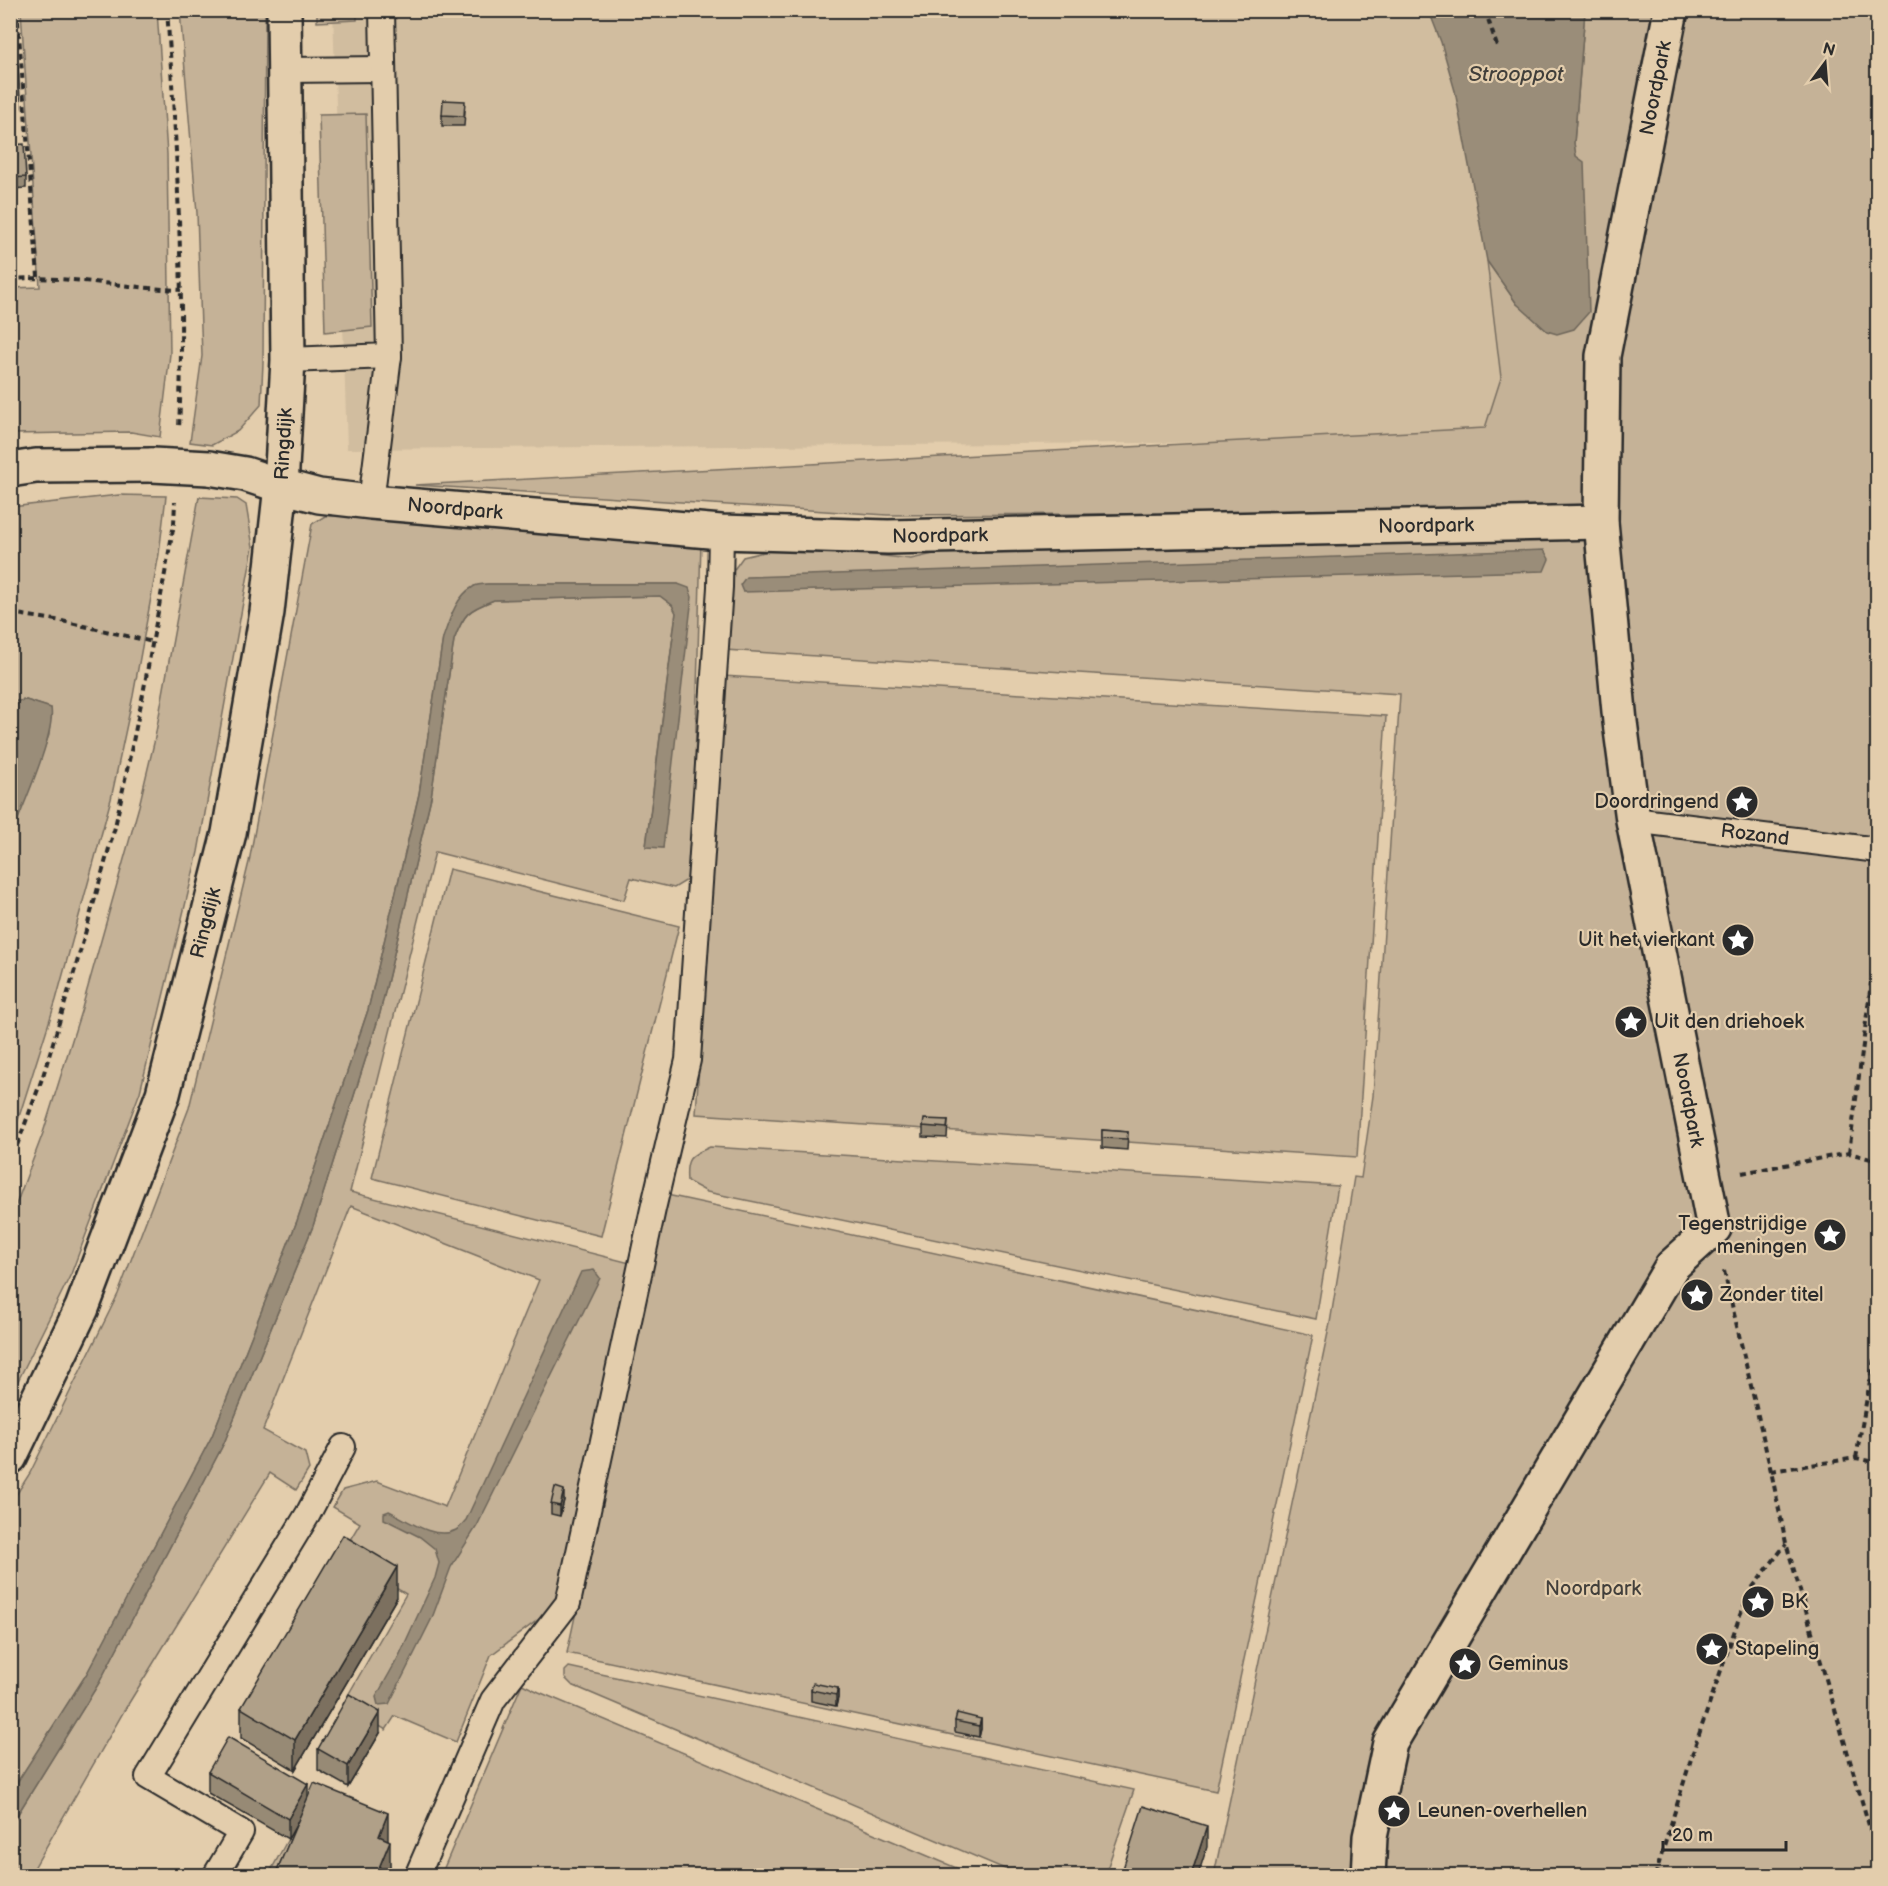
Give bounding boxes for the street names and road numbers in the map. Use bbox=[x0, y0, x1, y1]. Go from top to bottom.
street label: Noordpark bbox=[1635, 38, 1677, 137]
street label: Ringdijk bbox=[270, 407, 298, 481]
street label: Noordpark bbox=[406, 493, 504, 525]
street label: Noordpark bbox=[1378, 513, 1474, 539]
street label: Noordpark bbox=[892, 523, 988, 549]
street label: Rozand bbox=[1719, 819, 1791, 851]
street label: Ringdijk bbox=[186, 885, 226, 961]
street label: Noordpark bbox=[1667, 1051, 1709, 1150]

